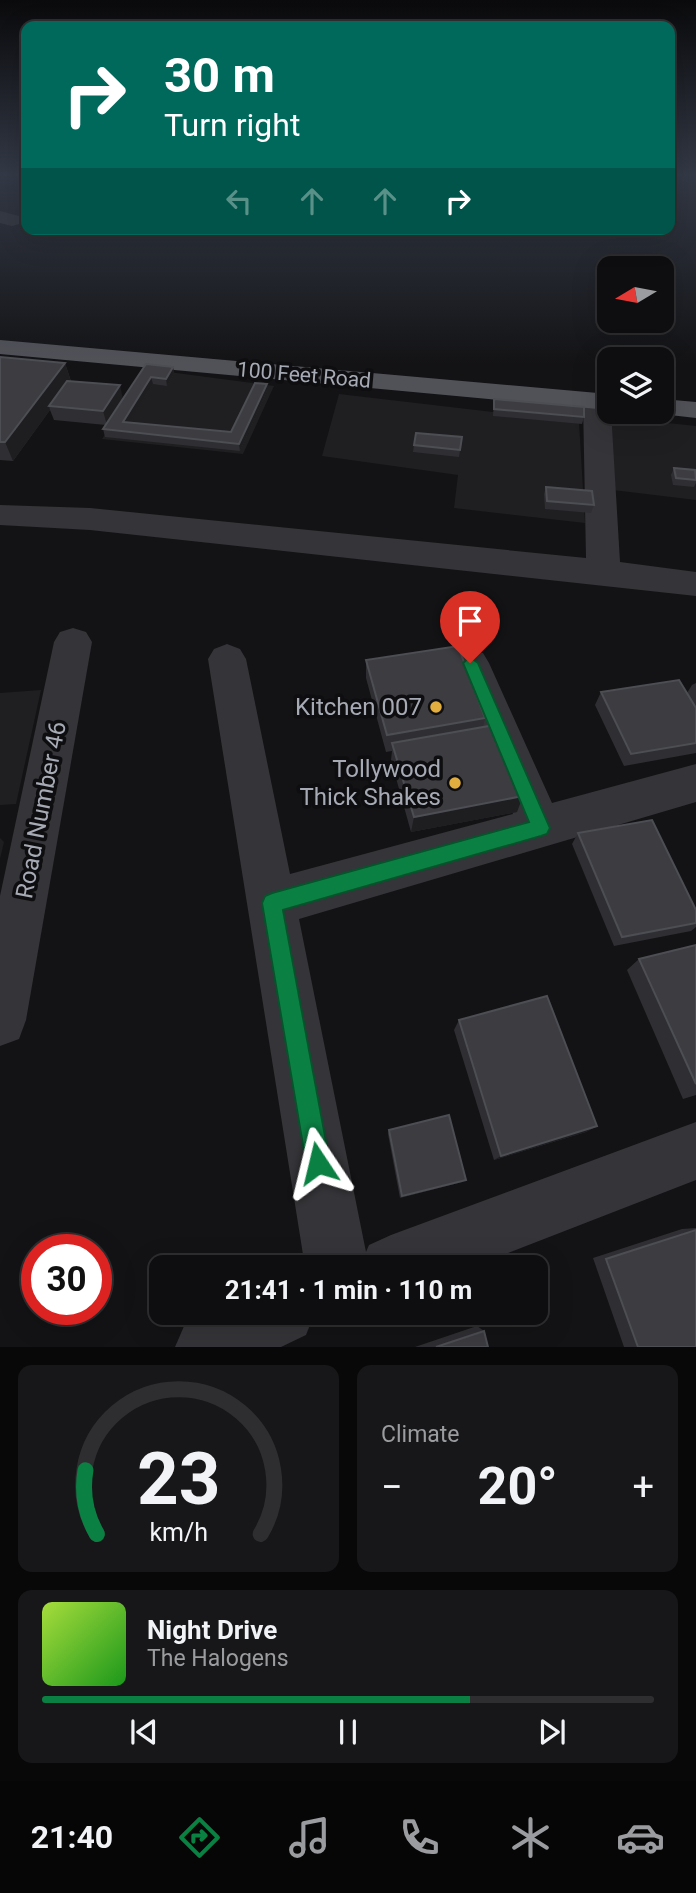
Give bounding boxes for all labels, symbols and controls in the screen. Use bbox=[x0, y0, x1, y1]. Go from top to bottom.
text: 30 m bbox=[164, 47, 275, 104]
icon: right bbox=[49, 49, 140, 140]
text: Turn right bbox=[164, 106, 300, 144]
icon: left bbox=[220, 182, 258, 220]
icon: ahead bbox=[293, 182, 331, 220]
icon: ahead bbox=[366, 182, 404, 220]
icon: right bbox=[439, 182, 477, 220]
north arrow bbox=[597, 256, 674, 332]
map controls bbox=[597, 256, 674, 424]
button: layers bbox=[597, 347, 674, 424]
street label: 100 Feet Road bbox=[236, 357, 372, 393]
pin bbox=[440, 591, 500, 663]
icon: arrive bbox=[451, 602, 489, 640]
place label: Kitchen 007 bbox=[295, 693, 422, 721]
marker: Kitchen 007 bbox=[428, 699, 444, 715]
street label: Road Number 46 bbox=[10, 719, 72, 901]
place label: Tollywood Thick Shakes bbox=[299, 755, 441, 811]
marker: Tollywood Thick Shakes bbox=[447, 775, 463, 791]
position arrow bbox=[281, 1126, 355, 1200]
speed limit sign: 30 bbox=[21, 1234, 112, 1325]
text: 21:41 · 1 min · 110 m bbox=[225, 1275, 472, 1305]
text: Climate bbox=[381, 1421, 460, 1448]
text: 23 bbox=[137, 1437, 220, 1523]
text: 20° bbox=[478, 1456, 558, 1517]
text: − bbox=[381, 1465, 403, 1509]
text: + bbox=[632, 1465, 654, 1509]
text: km/h bbox=[149, 1518, 208, 1547]
text: Night Drive bbox=[147, 1615, 277, 1645]
text: The Halogens bbox=[147, 1645, 289, 1672]
icon: previous bbox=[125, 1713, 163, 1751]
icon: pause bbox=[329, 1713, 367, 1751]
icon: next bbox=[533, 1713, 571, 1751]
icon: directions bbox=[175, 1813, 224, 1862]
icon: music bbox=[285, 1813, 334, 1862]
icon: phone bbox=[395, 1813, 444, 1862]
icon: climate bbox=[506, 1813, 555, 1862]
icon: car bbox=[616, 1813, 665, 1862]
text: 21:40 bbox=[31, 1818, 113, 1856]

